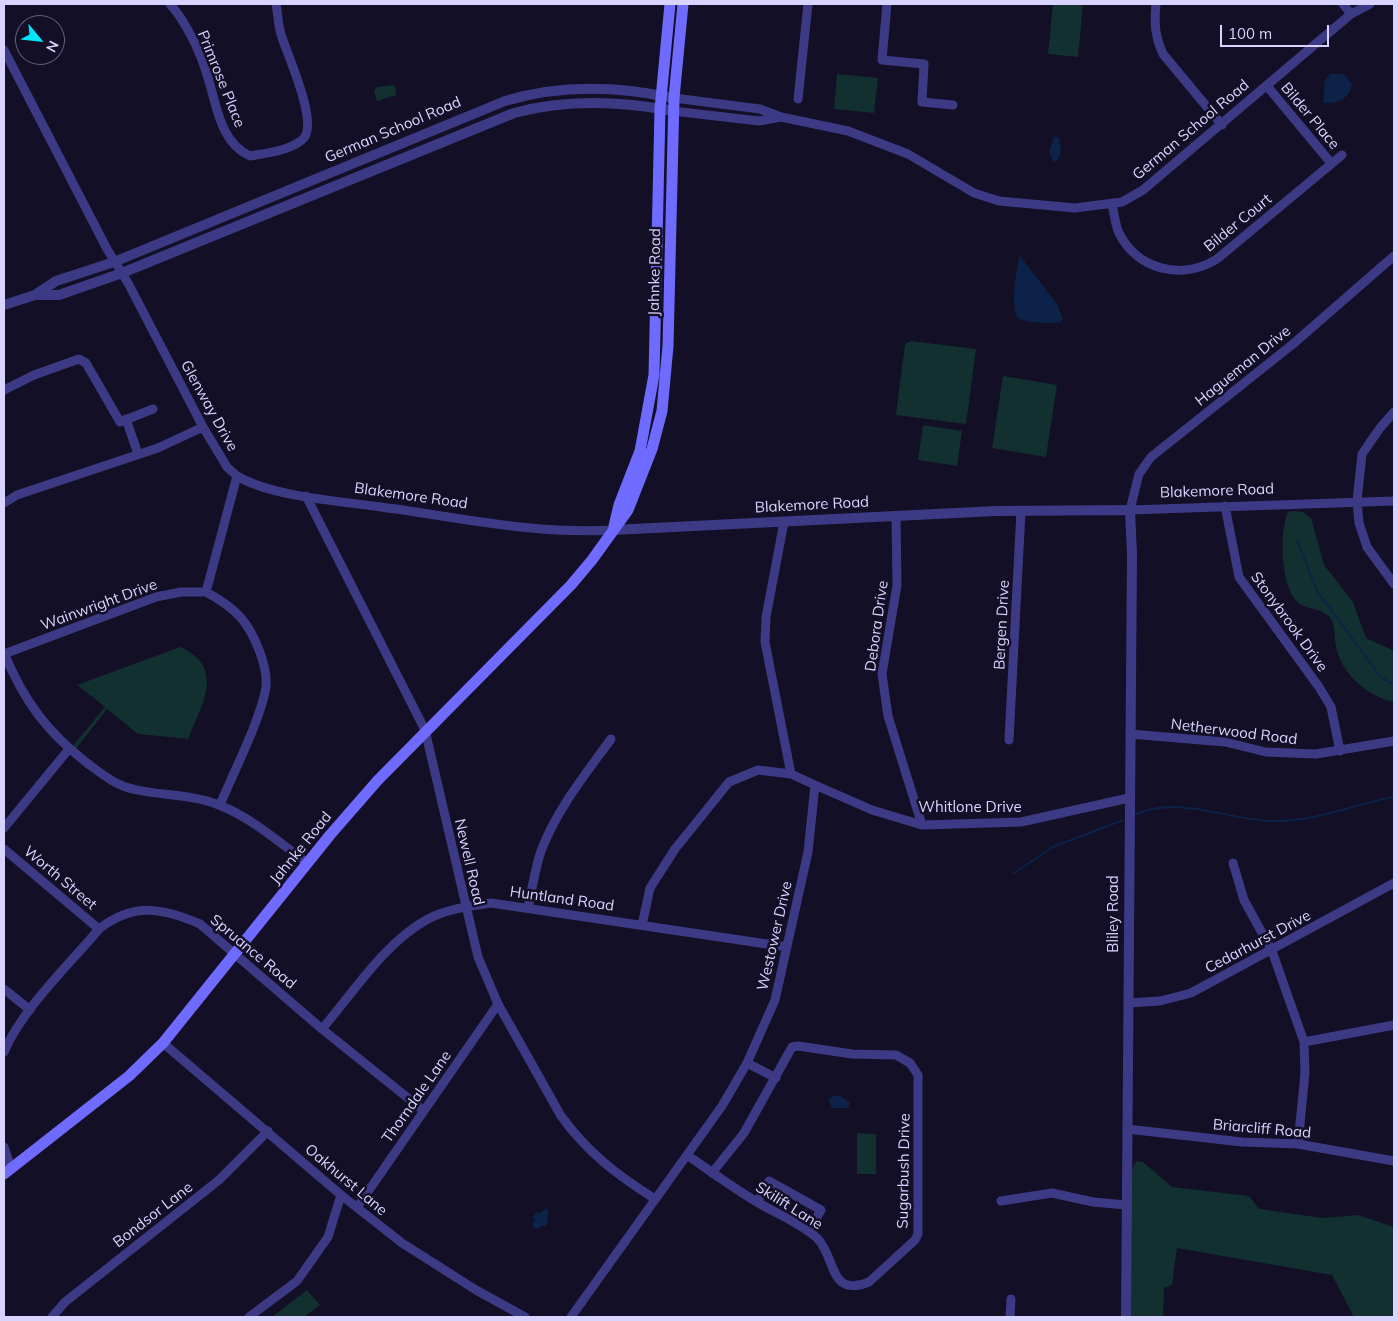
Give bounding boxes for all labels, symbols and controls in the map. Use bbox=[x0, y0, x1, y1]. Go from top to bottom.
north arrow bbox=[15, 15, 65, 65]
scale bar bbox=[1223, 15, 1332, 47]
text: 100 m bbox=[1228, 24, 1272, 43]
street label: Primrose Place bbox=[193, 28, 249, 130]
text: N bbox=[42, 38, 63, 55]
street label: German School Road bbox=[1129, 76, 1253, 184]
street label: Bilder Place bbox=[1277, 79, 1343, 153]
street label: German School Road bbox=[322, 93, 464, 167]
street label: Bilder Court bbox=[1201, 190, 1275, 256]
street label: Jahnke Road bbox=[645, 228, 665, 316]
street label: Hagueman Drive bbox=[1192, 322, 1294, 410]
street label: Glenway Drive bbox=[177, 357, 241, 455]
street label: Blakemore Road bbox=[353, 479, 469, 513]
street label: Blakemore Road bbox=[1160, 480, 1274, 502]
street label: Blakemore Road bbox=[754, 493, 870, 517]
street label: Stonybrook Drive bbox=[1247, 569, 1331, 675]
street label: Wainwright Drive bbox=[38, 576, 160, 634]
street label: Debora Drive bbox=[862, 579, 892, 673]
street label: Bergen Drive bbox=[991, 580, 1013, 670]
street label: Netherwood Road bbox=[1170, 715, 1298, 749]
street label: Whitlone Drive bbox=[918, 798, 1022, 816]
street label: Jahnke Road bbox=[266, 808, 336, 888]
street label: Newell Road bbox=[450, 817, 488, 907]
street label: Worth Street bbox=[20, 842, 100, 914]
street label: Bliley Road bbox=[1104, 875, 1122, 953]
street label: Westower Drive bbox=[754, 880, 796, 992]
street label: Huntland Road bbox=[509, 883, 615, 915]
street label: Cedarhurst Drive bbox=[1202, 907, 1314, 977]
street label: Spruance Road bbox=[206, 911, 300, 993]
street label: Thorndale Lane bbox=[379, 1047, 455, 1147]
street label: Sugarbush Drive bbox=[894, 1113, 914, 1229]
street label: Briarcliff Road bbox=[1212, 1116, 1312, 1142]
street label: Oakhurst Lane bbox=[301, 1140, 391, 1220]
street label: Bondsor Lane bbox=[110, 1178, 196, 1252]
street label: Skilift Lane bbox=[752, 1178, 826, 1234]

